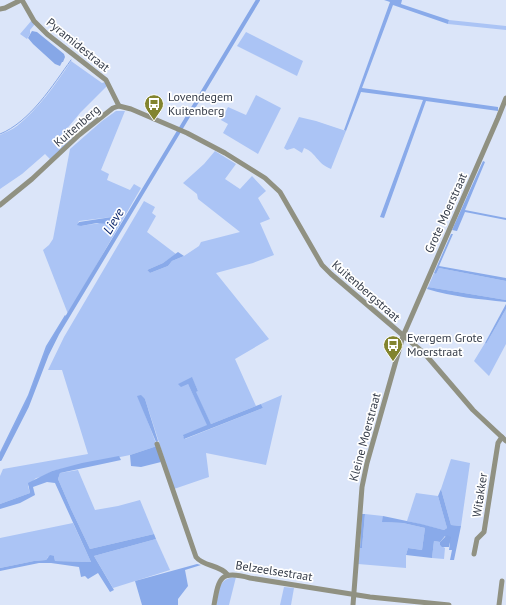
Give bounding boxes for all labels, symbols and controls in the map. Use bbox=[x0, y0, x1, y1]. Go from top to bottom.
street label: Pyramidestraat bbox=[44, 15, 113, 75]
place label: Lovendegem Kuitenberg bbox=[168, 89, 233, 118]
bus stop icon: Lovendegem Kuitenberg bbox=[143, 93, 165, 121]
street label: Kuitenberg bbox=[50, 101, 103, 150]
street label: Grote Moerstraat bbox=[421, 170, 470, 255]
water label: Lieve bbox=[99, 205, 128, 237]
street label: Kuitenbergstraat bbox=[329, 257, 404, 324]
place label: Evergem Grote Moerstraat bbox=[407, 330, 483, 359]
bus stop icon: Evergem Grote Moerstraat bbox=[382, 334, 404, 362]
street label: Kleine Moerstraat bbox=[345, 391, 384, 483]
street label: Witakker bbox=[469, 472, 490, 518]
street label: Belzeelsestraat bbox=[235, 557, 314, 584]

